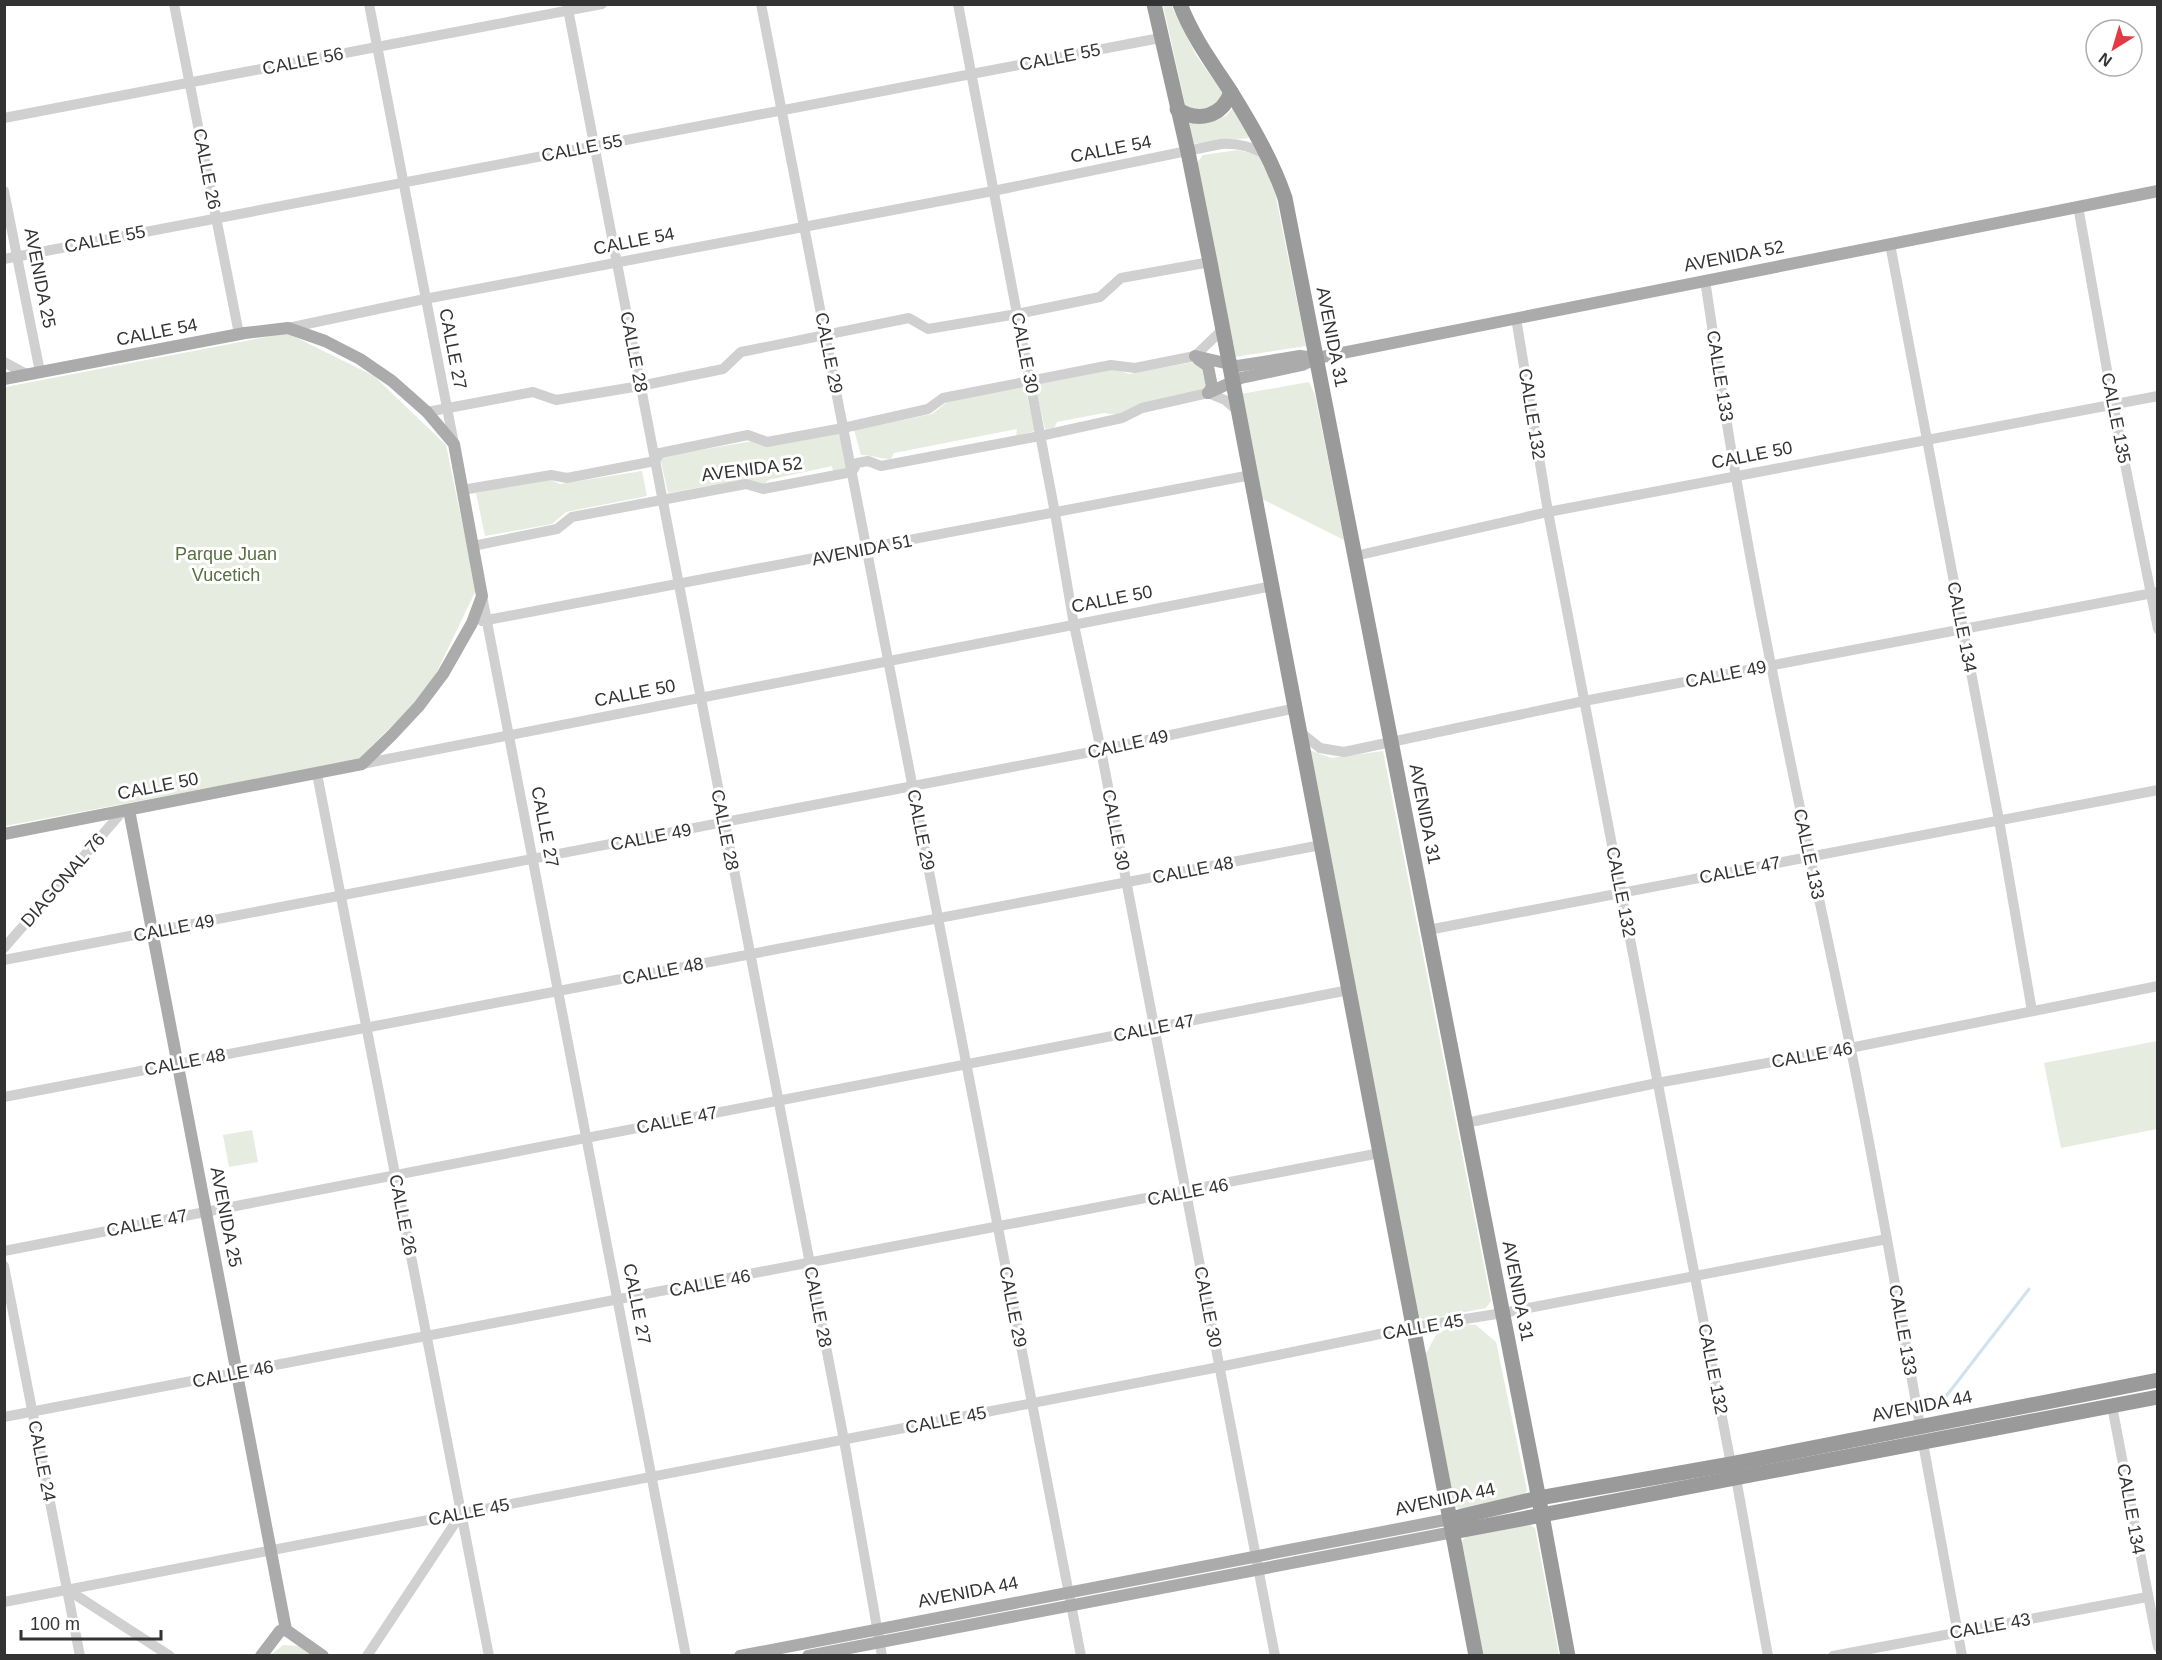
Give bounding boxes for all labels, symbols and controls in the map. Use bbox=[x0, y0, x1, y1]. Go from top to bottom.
north arrow bbox=[2084, 18, 2144, 78]
street label: CALLE 55 bbox=[1018, 39, 1102, 75]
street label: CALLE 56 bbox=[261, 43, 345, 79]
text: N bbox=[2096, 49, 2115, 70]
street label: CALLE 26 bbox=[189, 127, 225, 211]
street label: CALLE 55 bbox=[540, 130, 624, 166]
street label: CALLE 54 bbox=[1069, 131, 1153, 167]
street label: CALLE 55 bbox=[63, 221, 147, 257]
street label: CALLE 54 bbox=[592, 223, 676, 259]
street label: AVENIDA 25 bbox=[20, 226, 60, 330]
street label: AVENIDA 52 bbox=[1682, 236, 1786, 276]
street label: AVENIDA 31 bbox=[1312, 285, 1352, 389]
street label: CALLE 27 bbox=[435, 307, 471, 391]
street label: CALLE 28 bbox=[616, 310, 652, 394]
street label: CALLE 29 bbox=[811, 311, 847, 395]
street label: CALLE 30 bbox=[1007, 311, 1043, 395]
street label: CALLE 54 bbox=[115, 314, 199, 350]
street label: CALLE 133 bbox=[1703, 329, 1737, 423]
street label: CALLE 132 bbox=[1515, 367, 1549, 461]
street label: CALLE 135 bbox=[2097, 371, 2135, 465]
street label: CALLE 50 bbox=[1710, 437, 1794, 473]
street label: AVENIDA 52 bbox=[700, 453, 804, 485]
street label: AVENIDA 51 bbox=[810, 530, 914, 570]
park label: Parque Juan Vucetich bbox=[175, 544, 277, 585]
street label: CALLE 134 bbox=[1943, 580, 1981, 674]
street label: CALLE 50 bbox=[1070, 581, 1154, 617]
street label: CALLE 49 bbox=[1684, 656, 1768, 692]
street label: CALLE 50 bbox=[593, 675, 677, 711]
street label: CALLE 49 bbox=[1086, 726, 1170, 762]
street label: AVENIDA 31 bbox=[1405, 762, 1445, 866]
street label: CALLE 50 bbox=[116, 768, 200, 804]
street label: CALLE 27 bbox=[527, 785, 563, 869]
street label: CALLE 28 bbox=[707, 788, 743, 872]
street label: CALLE 29 bbox=[903, 788, 939, 872]
street label: CALLE 30 bbox=[1098, 788, 1134, 872]
street label: CALLE 133 bbox=[1790, 807, 1828, 901]
street label: CALLE 49 bbox=[609, 819, 693, 855]
street label: DIAGONAL 76 bbox=[17, 829, 109, 931]
street label: CALLE 132 bbox=[1602, 845, 1640, 939]
street label: CALLE 48 bbox=[1151, 852, 1235, 888]
street label: CALLE 47 bbox=[1698, 852, 1782, 888]
street label: CALLE 49 bbox=[132, 910, 216, 946]
street label: CALLE 48 bbox=[621, 953, 705, 989]
street label: CALLE 47 bbox=[1112, 1010, 1196, 1046]
street label: CALLE 46 bbox=[1770, 1038, 1854, 1072]
street label: CALLE 48 bbox=[143, 1044, 227, 1080]
street label: CALLE 47 bbox=[635, 1102, 719, 1138]
street label: AVENIDA 25 bbox=[206, 1165, 246, 1269]
street label: CALLE 26 bbox=[385, 1173, 421, 1257]
street label: CALLE 46 bbox=[1146, 1174, 1230, 1210]
street label: CALLE 47 bbox=[105, 1205, 189, 1241]
street label: AVENIDA 31 bbox=[1498, 1239, 1538, 1343]
street label: CALLE 27 bbox=[619, 1262, 655, 1346]
street label: CALLE 46 bbox=[668, 1265, 752, 1301]
street label: CALLE 28 bbox=[800, 1265, 836, 1349]
street label: CALLE 29 bbox=[995, 1265, 1031, 1349]
street label: CALLE 30 bbox=[1190, 1265, 1226, 1349]
street label: CALLE 133 bbox=[1885, 1283, 1921, 1377]
street label: CALLE 45 bbox=[1381, 1310, 1465, 1344]
street label: CALLE 132 bbox=[1694, 1322, 1732, 1416]
street label: CALLE 46 bbox=[191, 1356, 275, 1392]
street label: AVENIDA 44 bbox=[1870, 1386, 1974, 1426]
street label: CALLE 45 bbox=[904, 1402, 988, 1438]
street label: CALLE 24 bbox=[24, 1419, 60, 1503]
street label: CALLE 134 bbox=[2113, 1462, 2149, 1556]
street label: AVENIDA 44 bbox=[1393, 1479, 1497, 1519]
street label: CALLE 45 bbox=[427, 1494, 511, 1530]
street label: AVENIDA 44 bbox=[916, 1572, 1020, 1612]
scale bar bbox=[21, 1603, 160, 1641]
street label: CALLE 43 bbox=[1948, 1609, 2032, 1643]
text: 100 m bbox=[30, 1614, 80, 1634]

